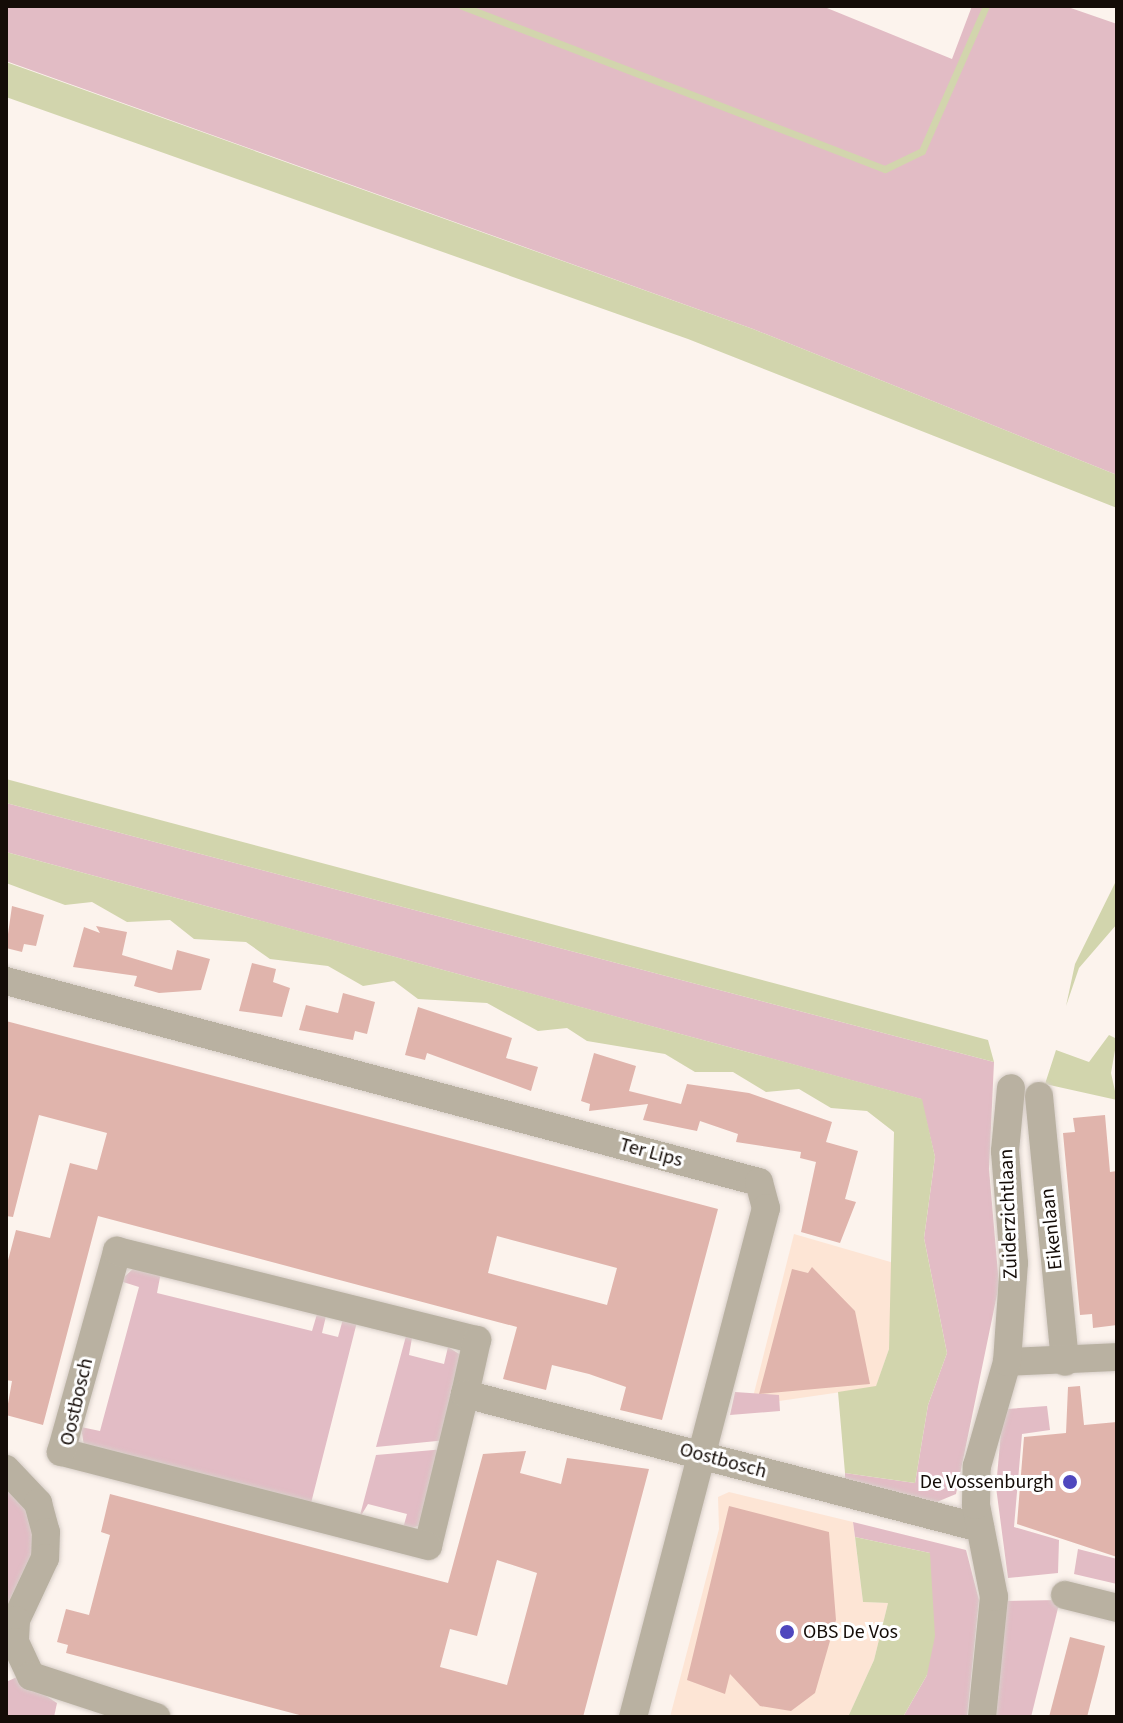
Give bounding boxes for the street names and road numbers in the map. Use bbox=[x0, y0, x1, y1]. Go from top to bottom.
street label: Ter Lips bbox=[617, 1133, 685, 1173]
street label: Zuiderzichtlaan bbox=[995, 1148, 1023, 1280]
street label: Eikenlaan bbox=[1036, 1187, 1068, 1271]
street label: Oostbosch bbox=[55, 1356, 99, 1448]
street label: Oostbosch bbox=[677, 1438, 769, 1484]

